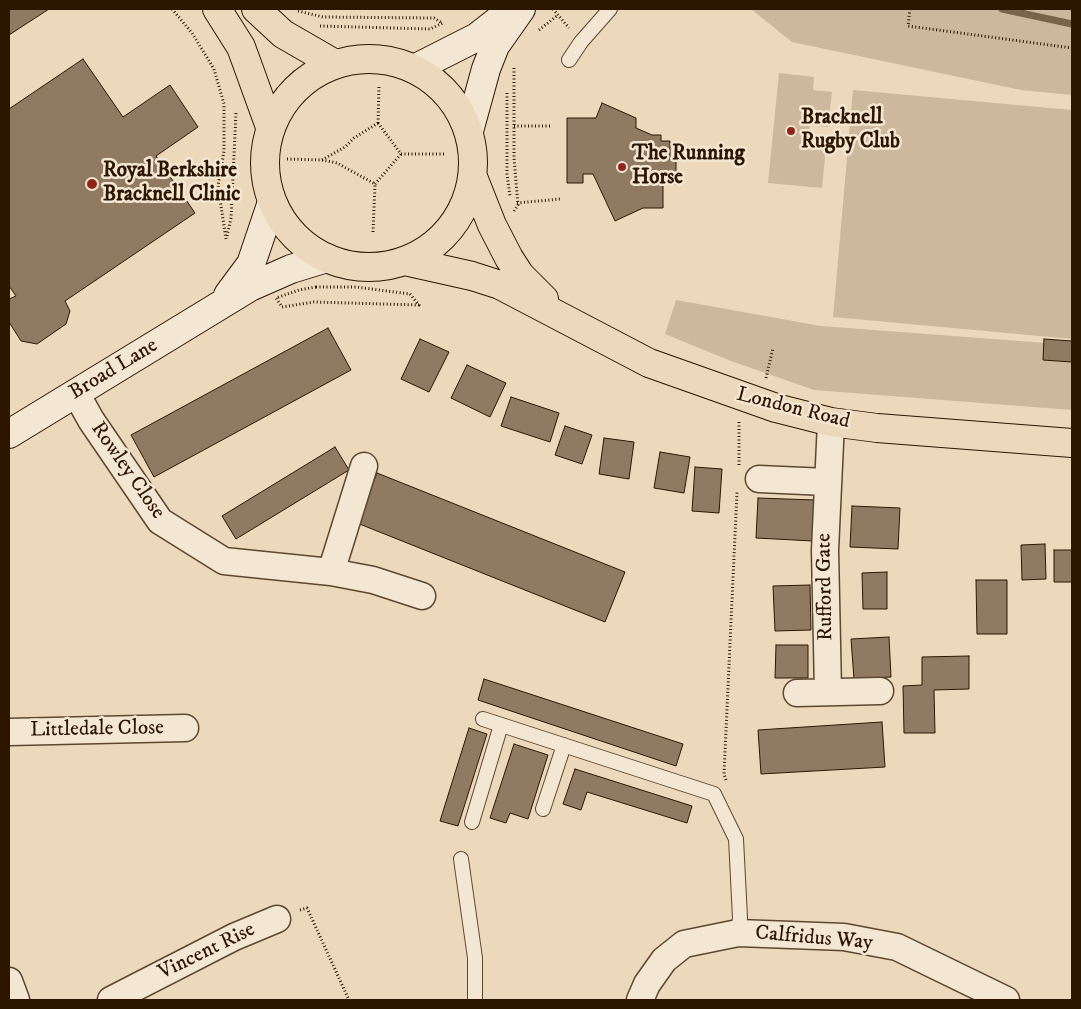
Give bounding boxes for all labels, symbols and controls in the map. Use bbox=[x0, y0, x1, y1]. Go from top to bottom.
place label: Bracknell Rugby Club bbox=[801, 106, 900, 156]
marker: Bracknell Rugby Club bbox=[785, 125, 797, 137]
place label: The Running Horse bbox=[632, 142, 745, 192]
place label: Royal Berkshire Bracknell Clinic bbox=[103, 159, 240, 209]
marker: The Running Horse bbox=[616, 161, 628, 173]
marker: Royal Berkshire Bracknell Clinic bbox=[85, 177, 99, 191]
street label: Broad Lane bbox=[65, 334, 163, 406]
street label: London Road bbox=[734, 383, 852, 435]
street label: Rowley Close bbox=[84, 418, 170, 524]
street label: Rufford Gate bbox=[812, 533, 840, 641]
street label: Littledale Close bbox=[30, 716, 164, 744]
street label: Vincent Rise bbox=[155, 918, 259, 986]
street label: Calfridus Way bbox=[754, 921, 874, 957]

